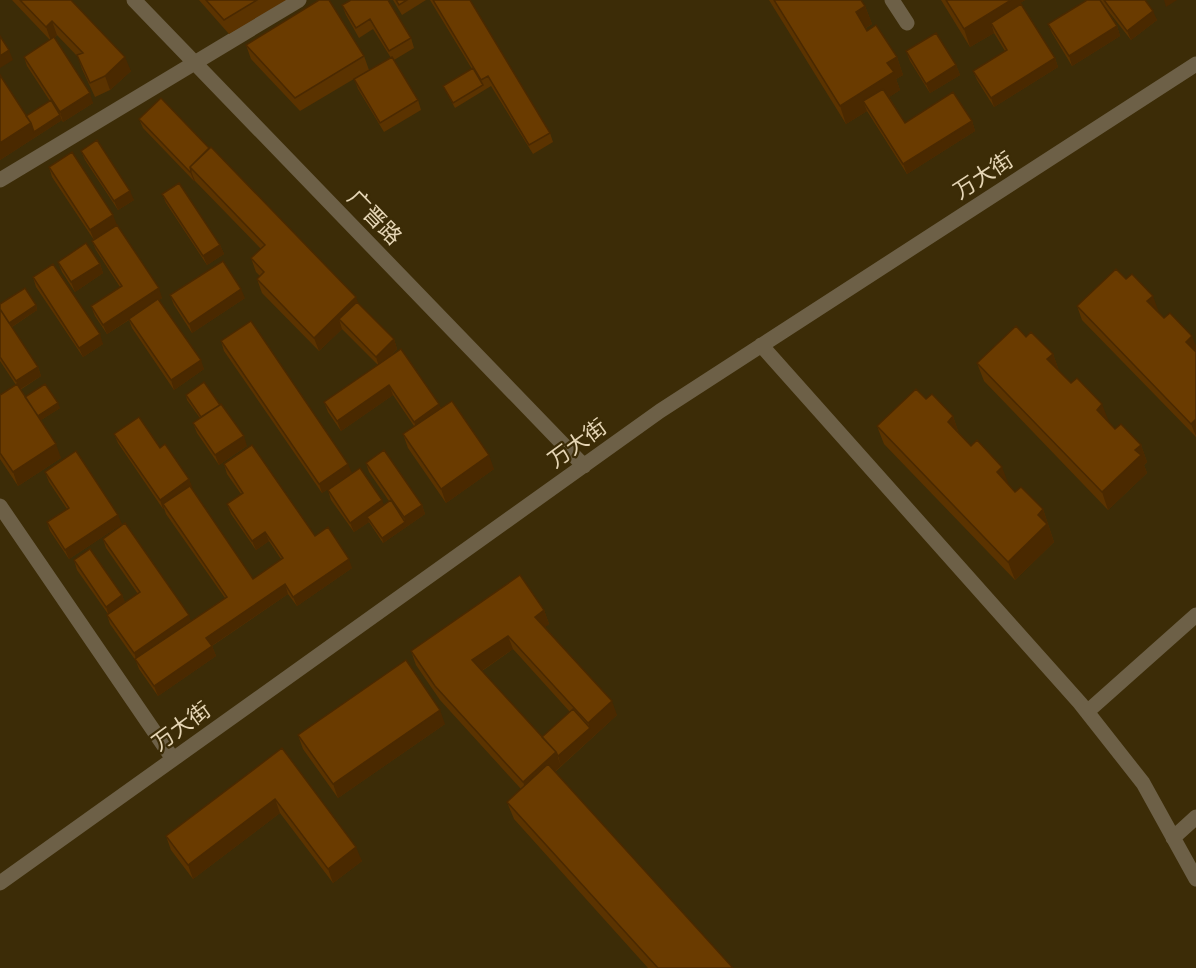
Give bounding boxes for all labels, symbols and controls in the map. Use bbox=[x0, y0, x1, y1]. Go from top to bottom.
street label: 万大街 bbox=[948, 145, 1018, 205]
street label: 广晋路 bbox=[342, 184, 408, 250]
street label: 万大街 bbox=[542, 412, 612, 474]
street label: 万大街 bbox=[146, 695, 216, 757]

